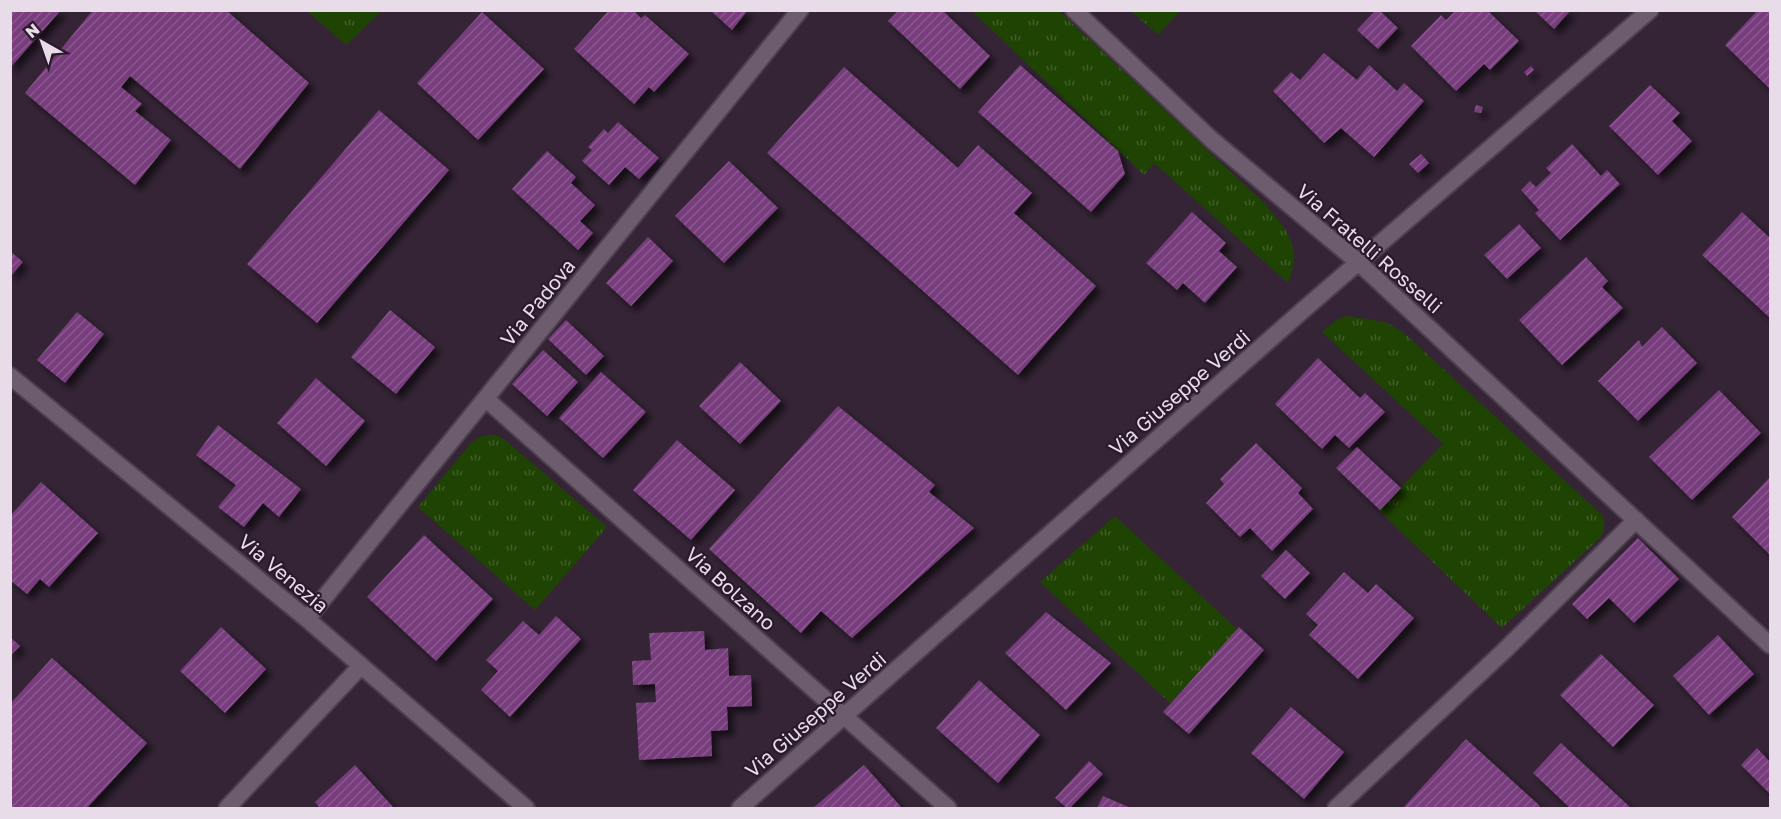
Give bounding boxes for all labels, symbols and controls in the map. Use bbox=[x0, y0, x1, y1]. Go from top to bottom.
north arrow bbox=[12, 12, 72, 72]
text: N bbox=[21, 19, 43, 42]
street label: Via Fratelli Rosselli bbox=[1292, 178, 1448, 318]
street label: Via Padova bbox=[495, 254, 579, 350]
street label: Via Giuseppe Verdi bbox=[1104, 324, 1254, 460]
street label: Via Venezia bbox=[234, 529, 334, 617]
street label: Via Bolzano bbox=[681, 541, 781, 635]
street label: Via Giuseppe Verdi bbox=[740, 646, 890, 782]

